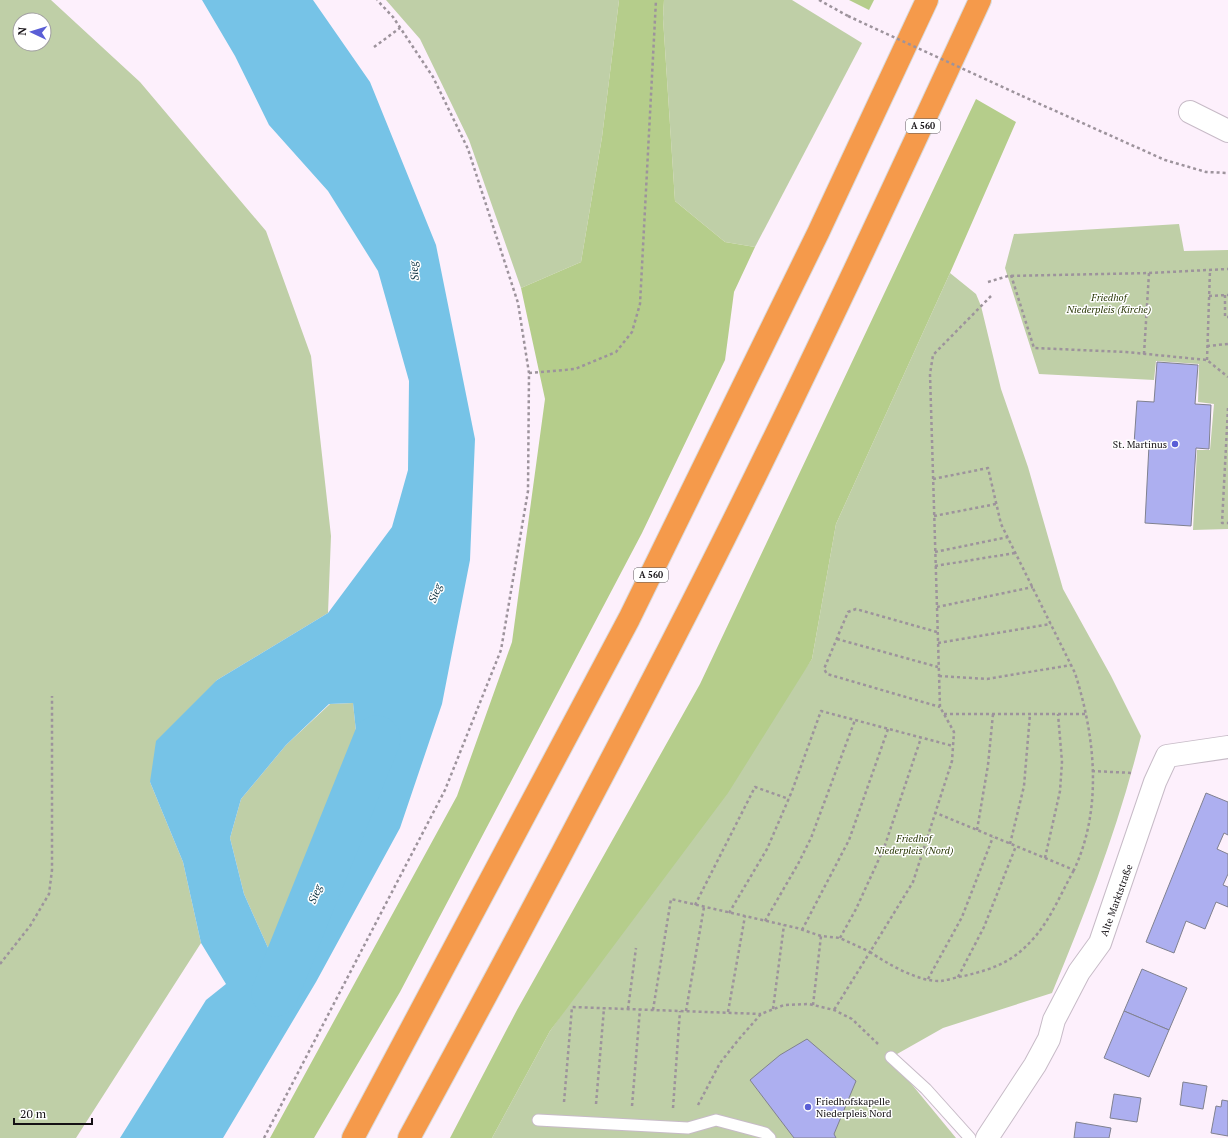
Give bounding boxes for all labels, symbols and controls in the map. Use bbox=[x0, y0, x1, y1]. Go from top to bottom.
north arrow bbox=[12, 12, 52, 52]
text: N bbox=[15, 26, 29, 36]
road number: A 560 bbox=[906, 119, 940, 133]
water label: Sieg bbox=[406, 260, 422, 281]
park label: Friedhof Niederpleis (Kirche) bbox=[1066, 291, 1151, 316]
place label: St. Martinus bbox=[1113, 438, 1167, 451]
marker: St. Martinus bbox=[1170, 439, 1180, 449]
road number: A 560 bbox=[634, 568, 668, 582]
water label: Sieg bbox=[425, 581, 445, 604]
park label: Friedhof Niederpleis (Nord) bbox=[874, 832, 953, 857]
street label: Alte Marktstraße bbox=[1097, 862, 1136, 938]
water label: Sieg bbox=[305, 882, 325, 906]
place label: Friedhofskapelle Niederpleis Nord bbox=[816, 1095, 892, 1120]
scale bar bbox=[14, 1100, 92, 1126]
marker: Friedhofskapelle Niederpleis Nord bbox=[803, 1102, 813, 1112]
text: 20 m bbox=[20, 1106, 47, 1121]

